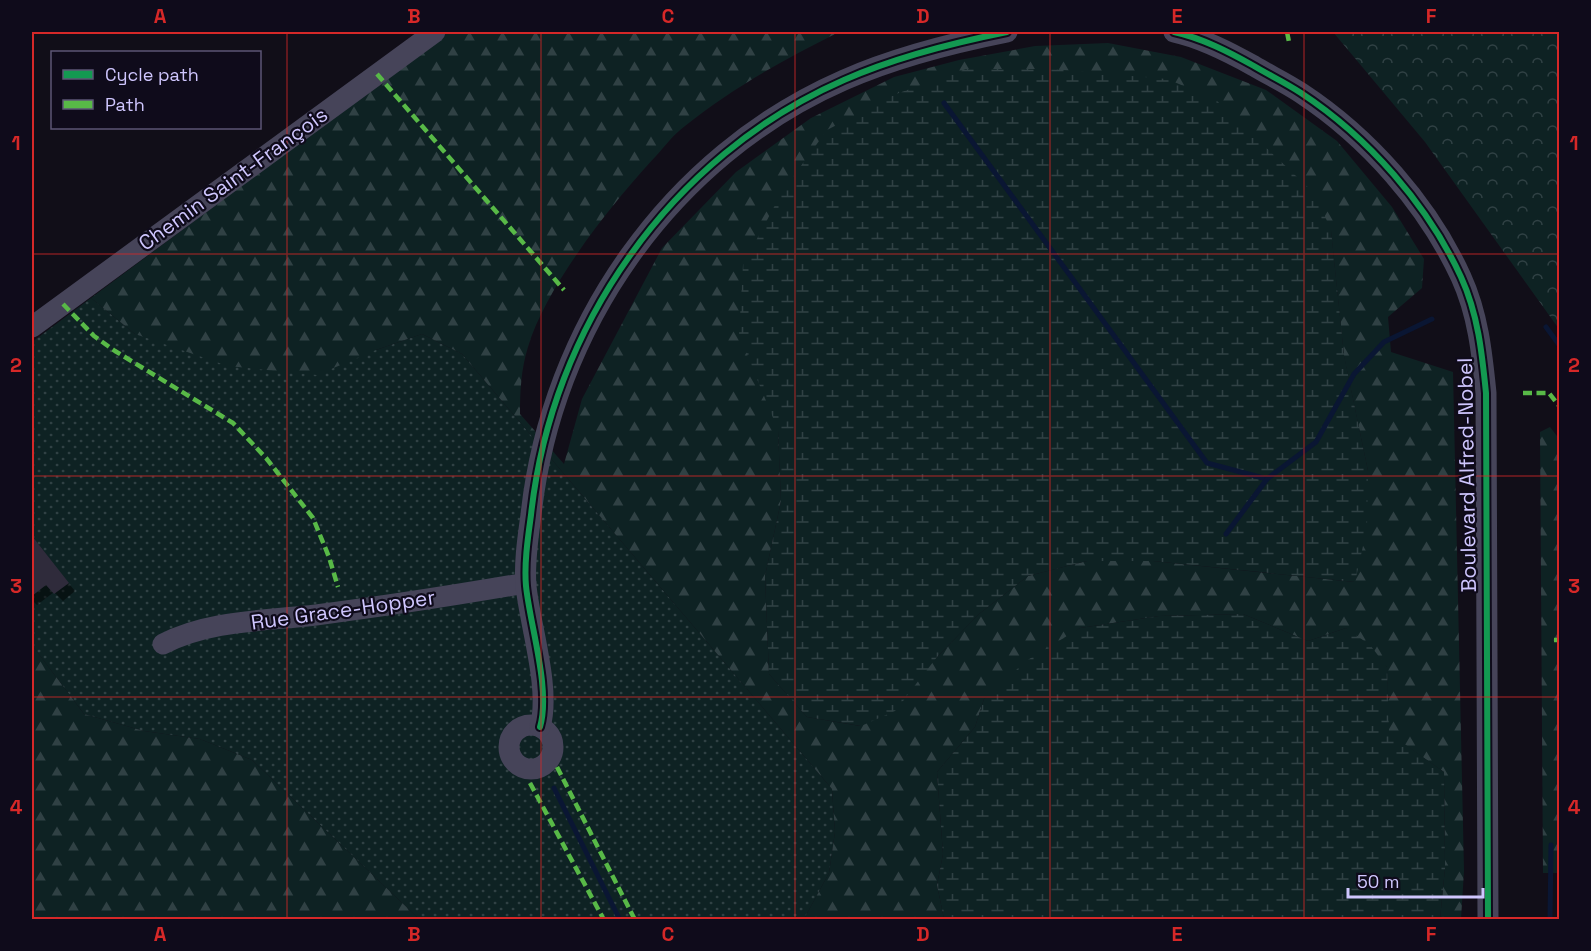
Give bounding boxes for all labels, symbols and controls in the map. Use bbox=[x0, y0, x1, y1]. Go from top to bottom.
text: A bbox=[154, 3, 167, 29]
text: B bbox=[407, 3, 421, 29]
text: C bbox=[662, 3, 675, 29]
text: D bbox=[916, 3, 930, 29]
text: E bbox=[1171, 3, 1183, 29]
text: F bbox=[1426, 3, 1437, 29]
legend bbox=[51, 51, 261, 129]
text: Cycle path bbox=[105, 63, 199, 86]
text: Path bbox=[105, 93, 145, 116]
street label: Chemin Saint-François bbox=[133, 101, 333, 256]
text: 1 bbox=[11, 130, 21, 156]
text: 1 bbox=[1569, 130, 1579, 156]
text: 2 bbox=[10, 352, 22, 378]
text: 2 bbox=[1568, 352, 1580, 378]
street label: Boulevard Alfred-Nobel bbox=[1451, 357, 1482, 593]
text: 3 bbox=[10, 573, 22, 599]
text: 3 bbox=[1568, 573, 1580, 599]
street label: Rue Grace-Hopper bbox=[249, 583, 437, 636]
text: 4 bbox=[10, 794, 23, 820]
text: 4 bbox=[1568, 794, 1581, 820]
scale bar bbox=[1348, 861, 1483, 899]
text: 50 m bbox=[1357, 870, 1399, 893]
text: A bbox=[154, 921, 167, 947]
text: B bbox=[407, 921, 421, 947]
text: C bbox=[662, 921, 675, 947]
text: D bbox=[916, 921, 930, 947]
text: E bbox=[1171, 921, 1183, 947]
text: F bbox=[1426, 921, 1437, 947]

